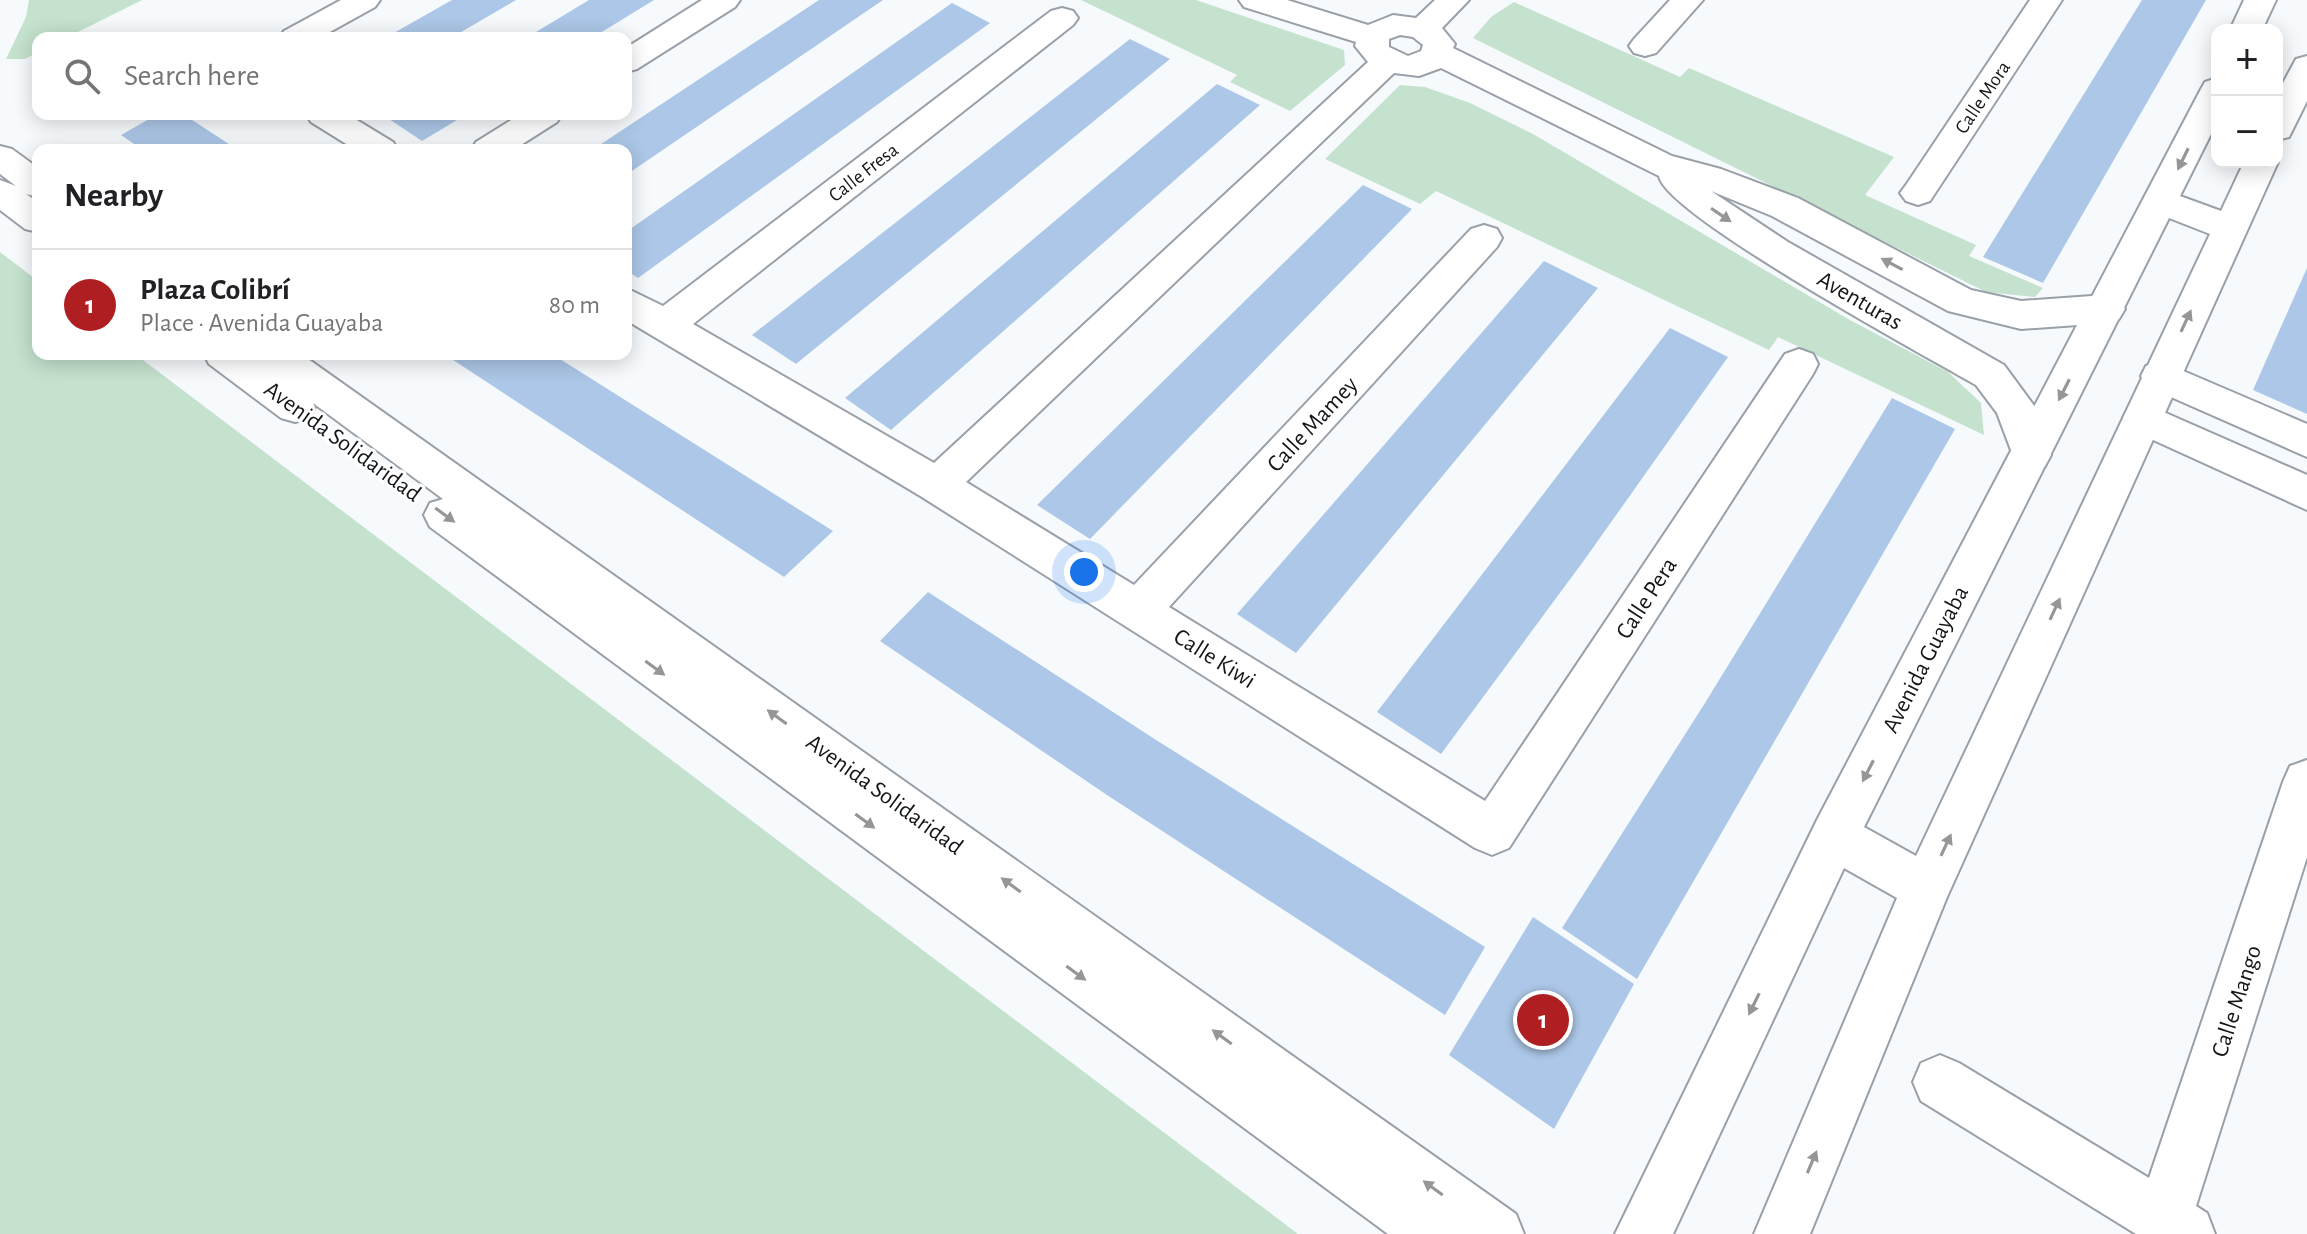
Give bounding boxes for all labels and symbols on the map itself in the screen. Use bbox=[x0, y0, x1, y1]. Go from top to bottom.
street label: Calle Mora bbox=[1951, 58, 2014, 137]
street label: Calle Fresa bbox=[825, 140, 902, 206]
one-way arrow bbox=[2176, 147, 2190, 170]
one-way arrow bbox=[1710, 207, 1731, 222]
one-way arrow bbox=[1881, 258, 1903, 272]
street label: Aventuras bbox=[1813, 267, 1906, 335]
one-way arrow bbox=[2179, 310, 2192, 333]
street label: Calle Mamey bbox=[1263, 372, 1363, 477]
street label: Avenida Solidaridad bbox=[260, 377, 425, 507]
one-way arrow bbox=[2058, 379, 2071, 402]
one-way arrow bbox=[434, 507, 455, 522]
your location bbox=[1064, 552, 1104, 592]
street label: Calle Pera bbox=[1612, 554, 1682, 643]
street label: Avenida Guayaba bbox=[1879, 582, 1973, 737]
one-way arrow bbox=[2048, 597, 2061, 621]
street label: Calle Kiwi bbox=[1169, 624, 1260, 693]
one-way arrow bbox=[644, 660, 666, 676]
one-way arrow bbox=[767, 709, 787, 725]
street label: Avenida Solidaridad bbox=[802, 730, 967, 860]
one-way arrow bbox=[1861, 759, 1874, 782]
one-way arrow bbox=[855, 812, 876, 828]
one-way arrow bbox=[1939, 833, 1953, 857]
one-way arrow bbox=[1000, 878, 1021, 893]
street label: Calle Mango bbox=[2208, 943, 2266, 1060]
one-way arrow bbox=[1065, 965, 1086, 981]
pin: 1 bbox=[1517, 990, 1569, 1050]
one-way arrow bbox=[1747, 992, 1761, 1016]
one-way arrow bbox=[1212, 1029, 1232, 1045]
one-way arrow bbox=[1806, 1150, 1819, 1174]
one-way arrow bbox=[1423, 1181, 1443, 1197]

